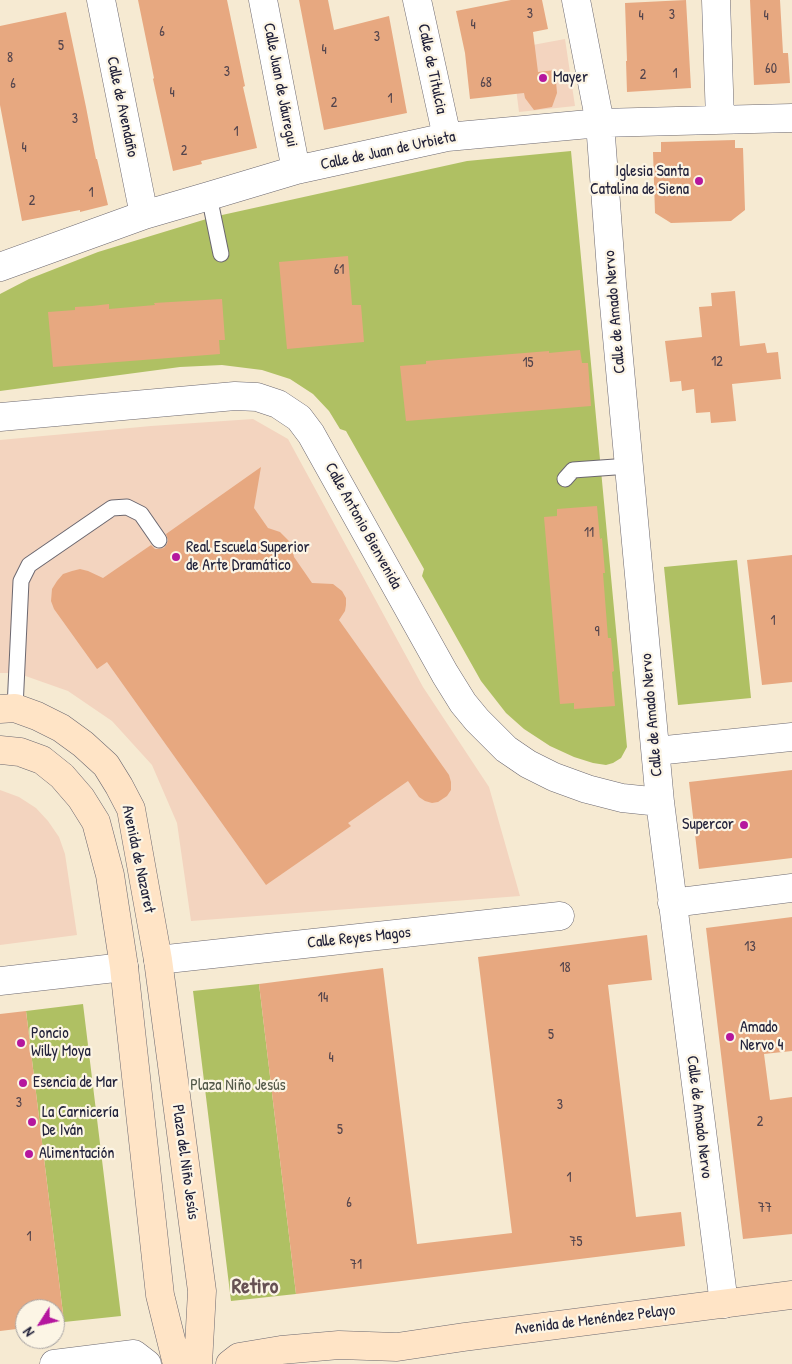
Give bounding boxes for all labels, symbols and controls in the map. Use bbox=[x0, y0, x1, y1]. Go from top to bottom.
house number: 3 bbox=[527, 6, 533, 22]
house number: 3 bbox=[669, 7, 675, 23]
house number: 4 bbox=[638, 8, 644, 24]
house number: 4 bbox=[763, 8, 769, 24]
house number: 4 bbox=[470, 17, 476, 33]
street label: Calle Juan de Jáuregui bbox=[259, 21, 301, 149]
street label: Calle de Titulcia bbox=[413, 22, 451, 116]
house number: 6 bbox=[159, 24, 165, 40]
house number: 3 bbox=[374, 29, 380, 45]
house number: 5 bbox=[58, 38, 64, 54]
house number: 4 bbox=[321, 42, 327, 58]
house number: 8 bbox=[7, 50, 13, 66]
street label: Calle de Avendaño bbox=[102, 55, 142, 159]
house number: 60 bbox=[765, 61, 777, 77]
house number: 3 bbox=[224, 64, 230, 80]
house number: 1 bbox=[672, 66, 678, 82]
house number: 2 bbox=[640, 67, 646, 83]
place label: Mayer bbox=[553, 68, 588, 88]
marker: Mayer bbox=[537, 72, 549, 84]
house number: 68 bbox=[480, 75, 492, 91]
house number: 6 bbox=[10, 76, 16, 92]
house number: 4 bbox=[169, 85, 175, 101]
house number: 1 bbox=[387, 91, 393, 107]
house number: 2 bbox=[331, 95, 337, 111]
house number: 3 bbox=[72, 111, 78, 127]
house number: 1 bbox=[233, 124, 239, 140]
street label: Calle de Juan de Urbieta bbox=[319, 127, 457, 175]
house number: 4 bbox=[21, 140, 27, 156]
house number: 2 bbox=[181, 143, 187, 159]
place label: Iglesia Santa Catalina de Siena bbox=[590, 162, 689, 200]
marker: Iglesia Santa Catalina de Siena bbox=[693, 175, 705, 187]
house number: 1 bbox=[88, 185, 94, 201]
house number: 2 bbox=[29, 193, 35, 209]
street label: Calle de Amado Nervo bbox=[600, 250, 630, 374]
house number: 61 bbox=[334, 262, 344, 278]
house number: 12 bbox=[711, 354, 723, 370]
house number: 15 bbox=[522, 355, 534, 371]
street label: Calle Antonio Bienvenida bbox=[320, 460, 406, 592]
house number: 11 bbox=[584, 525, 594, 541]
place label: Real Escuela Superior de Arte Dramático bbox=[186, 538, 310, 576]
marker: Real Escuela Superior de Arte Dramático bbox=[170, 551, 182, 563]
house number: 1 bbox=[770, 613, 776, 629]
house number: 9 bbox=[594, 624, 600, 640]
street label: Calle de Amado Nervo bbox=[637, 653, 667, 777]
street label: Avenida de Nazaret bbox=[117, 803, 159, 915]
place label: Supercor bbox=[682, 815, 734, 835]
marker: Supercor bbox=[738, 819, 750, 831]
street label: Calle Reyes Magos bbox=[306, 923, 412, 953]
house number: 13 bbox=[744, 939, 756, 955]
house number: 18 bbox=[559, 960, 571, 976]
house number: 14 bbox=[318, 990, 328, 1006]
place label: Amado Nervo 4 bbox=[740, 1018, 784, 1056]
place label: Poncio Willy Moya bbox=[31, 1024, 91, 1062]
house number: 5 bbox=[548, 1027, 554, 1043]
marker: Amado Nervo 4 bbox=[724, 1031, 736, 1043]
marker: Poncio Willy Moya bbox=[15, 1037, 27, 1049]
house number: 4 bbox=[328, 1050, 334, 1066]
street label: Calle de Amado Nervo bbox=[682, 1055, 716, 1179]
place label: Esencia de Mar bbox=[33, 1073, 118, 1093]
park label: Plaza Niño Jesús bbox=[190, 1076, 286, 1096]
marker: Esencia de Mar bbox=[17, 1077, 29, 1089]
house number: 3 bbox=[16, 1095, 22, 1111]
house number: 3 bbox=[557, 1097, 563, 1113]
place label: La Carnicería De Iván bbox=[42, 1103, 119, 1141]
street label: Plaza del Niño Jesús bbox=[167, 1103, 203, 1221]
house number: 2 bbox=[757, 1114, 763, 1130]
marker: La Carnicería De Iván bbox=[26, 1116, 38, 1128]
house number: 5 bbox=[337, 1122, 343, 1138]
place label: Alimentación bbox=[39, 1144, 114, 1164]
marker: Alimentación bbox=[23, 1148, 35, 1160]
house number: 1 bbox=[566, 1170, 572, 1186]
house number: 6 bbox=[346, 1195, 352, 1211]
house number: 77 bbox=[758, 1200, 772, 1216]
house number: 1 bbox=[26, 1229, 32, 1245]
house number: 75 bbox=[570, 1234, 582, 1250]
house number: 71 bbox=[350, 1257, 362, 1273]
district label: Retiro bbox=[232, 1274, 278, 1300]
north arrow bbox=[15, 1299, 65, 1349]
street label: Avenida de Menéndez Pelayo bbox=[514, 1301, 676, 1339]
text: N bbox=[18, 1324, 38, 1341]

